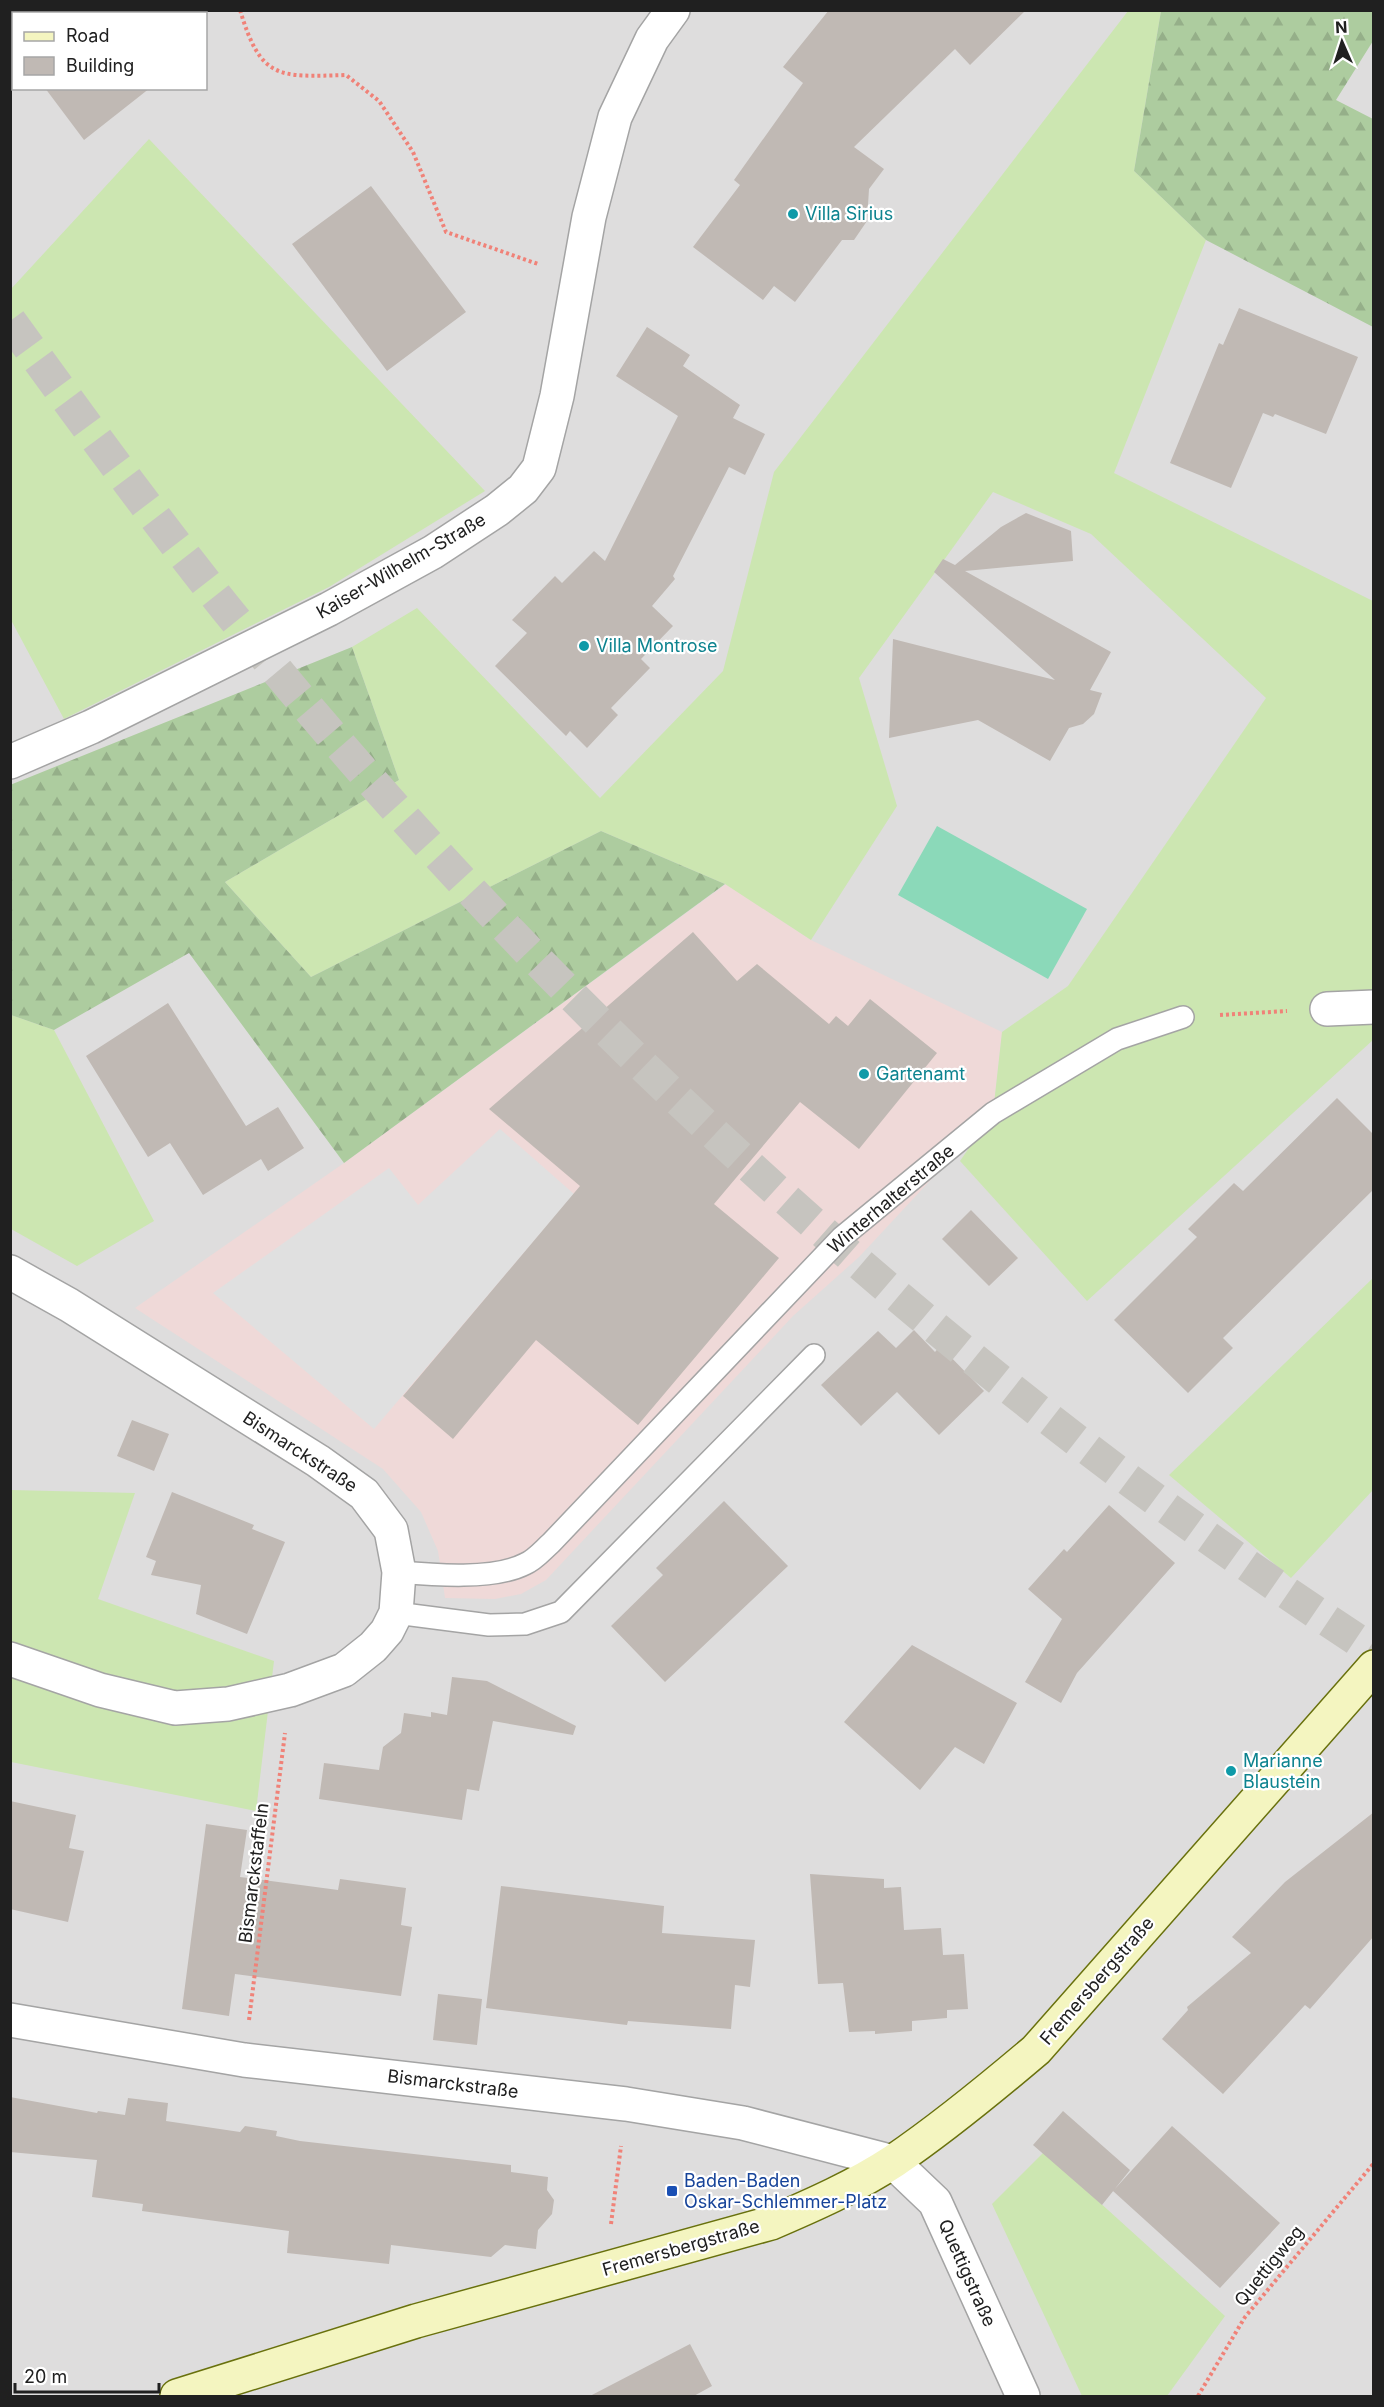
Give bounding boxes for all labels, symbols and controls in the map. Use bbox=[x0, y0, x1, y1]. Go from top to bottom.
legend bbox=[12, 12, 207, 90]
north arrow bbox=[1312, 12, 1372, 72]
text: N bbox=[1335, 17, 1348, 37]
text: Road bbox=[66, 25, 109, 46]
text: Building bbox=[66, 55, 134, 76]
place label: Villa Sirius bbox=[805, 203, 893, 224]
marker: Villa Sirius bbox=[786, 207, 800, 221]
street label: Kaiser-Wilhelm-Straße bbox=[312, 508, 489, 623]
place label: Villa Montrose bbox=[596, 635, 718, 656]
marker: Villa Montrose bbox=[577, 639, 591, 653]
place label: Gartenamt bbox=[876, 1063, 965, 1084]
marker: Gartenamt bbox=[857, 1067, 871, 1081]
street label: Winterhalterstraße bbox=[823, 1140, 958, 1258]
street label: Bismarckstraße bbox=[239, 1407, 361, 1496]
place label: Marianne Blaustein bbox=[1243, 1750, 1323, 1792]
marker: Marianne Blaustein bbox=[1224, 1764, 1238, 1778]
street label: Bismarckstaffeln bbox=[234, 1802, 273, 1944]
street label: Fremersbergstraße bbox=[1035, 1912, 1158, 2049]
street label: Bismarckstraße bbox=[386, 2065, 520, 2102]
place label: Baden-Baden Oskar-Schlemmer-Platz bbox=[684, 2170, 887, 2212]
marker: Baden-Baden Oskar-Schlemmer-Platz bbox=[665, 2184, 679, 2198]
street label: Fremersbergstraße bbox=[600, 2215, 762, 2280]
street label: Quettigstraße bbox=[934, 2216, 1001, 2330]
street label: Quettigweg bbox=[1230, 2221, 1307, 2310]
scale bar bbox=[15, 2356, 159, 2394]
text: 20 m bbox=[24, 2366, 67, 2387]

